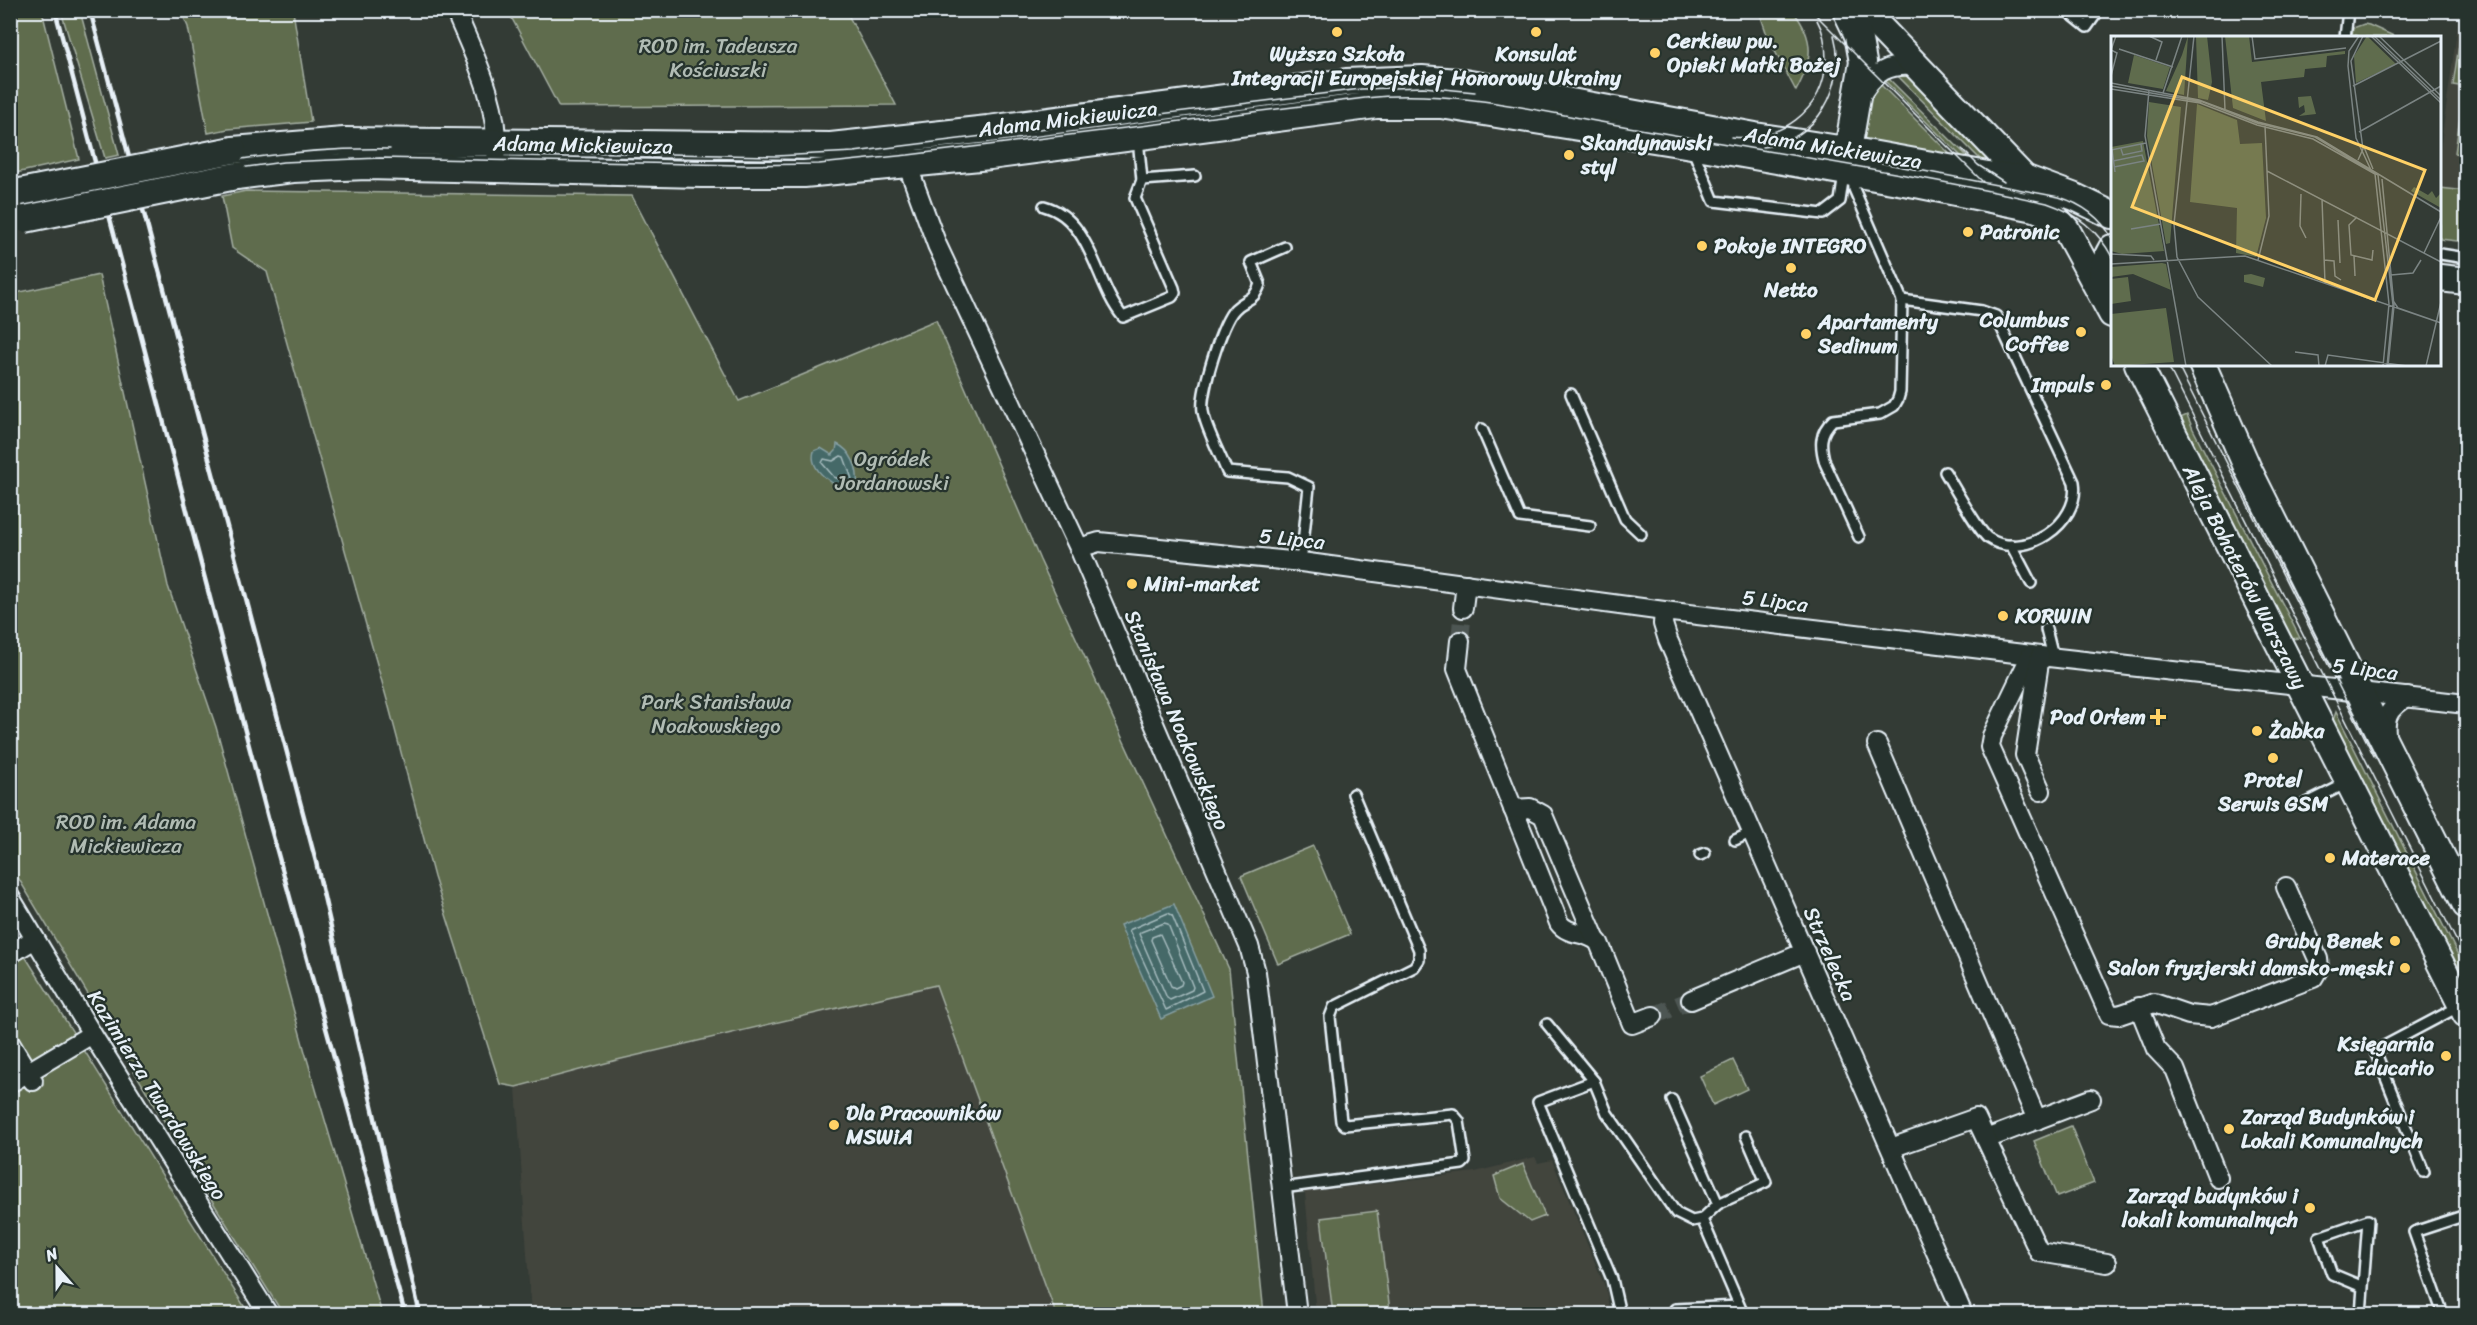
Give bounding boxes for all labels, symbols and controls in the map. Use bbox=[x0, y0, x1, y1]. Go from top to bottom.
place label: Cerkiew pw. Opieki Matki Bożej bbox=[1666, 22, 1842, 84]
marker: Wyższa Szkoła Integracji Europejskiej bbox=[1330, 25, 1344, 39]
marker: Konsulat Honorowy Ukrainy bbox=[1529, 25, 1543, 39]
park label: ROD im. Tadeusza Kościuszki bbox=[639, 27, 798, 89]
place label: Wyższa Szkoła Integracji Europejskiej bbox=[1231, 35, 1444, 97]
place label: Konsulat Honorowy Ukrainy bbox=[1450, 35, 1622, 97]
inset map bbox=[2111, 36, 2441, 366]
marker: Cerkiew pw. Opieki Matki Bożej bbox=[1648, 46, 1662, 60]
street label: Adama Mickiewicza bbox=[975, 89, 1160, 149]
street label: Adama Mickiewicza bbox=[1740, 115, 1925, 181]
street label: Adama Mickiewicza bbox=[492, 124, 674, 166]
place label: Skandynawski styl bbox=[1580, 124, 1713, 186]
marker: Skandynawski styl bbox=[1562, 148, 1576, 162]
place label: Patronic bbox=[1980, 213, 2060, 251]
marker: Patronic bbox=[1961, 225, 1975, 239]
place label: Pokoje INTEGRO bbox=[1714, 227, 1867, 265]
marker: Pokoje INTEGRO bbox=[1695, 239, 1709, 253]
marker: Netto bbox=[1784, 261, 1798, 275]
place label: Netto bbox=[1763, 271, 1818, 309]
place label: Columbus Coffee bbox=[1979, 301, 2070, 363]
place label: Apartamenty Sedinum bbox=[1817, 303, 1939, 365]
marker: Columbus Coffee bbox=[2074, 325, 2088, 339]
marker: Apartamenty Sedinum bbox=[1799, 327, 1813, 341]
place label: Impuls bbox=[2031, 366, 2095, 404]
marker: Impuls bbox=[2099, 378, 2113, 392]
park label: Ogródek Jordanowski bbox=[834, 440, 950, 502]
street label: Aleja Bohaterów Warszawy bbox=[2171, 457, 2318, 697]
street label: 5 Lipca bbox=[1257, 517, 1327, 561]
place label: Mini-market bbox=[1143, 565, 1261, 603]
marker: Mini-market bbox=[1125, 577, 1139, 591]
street label: 5 Lipca bbox=[1740, 578, 1810, 624]
place label: KORWIN bbox=[2014, 597, 2092, 635]
street label: Stanisława Noakowskiego bbox=[1113, 604, 1241, 837]
marker: KORWIN bbox=[1996, 609, 2010, 623]
street label: 5 Lipca bbox=[2330, 646, 2400, 692]
park label: Park Stanisława Noakowskiego bbox=[641, 683, 791, 745]
place label: Pod Orłem bbox=[2050, 698, 2146, 736]
marker: Pod Orłem bbox=[2151, 710, 2165, 724]
place label: Żabka bbox=[2268, 712, 2326, 750]
marker: Żabka bbox=[2250, 724, 2264, 738]
marker: Protel Serwis GSM bbox=[2266, 751, 2280, 765]
place label: Protel Serwis GSM bbox=[2217, 761, 2328, 823]
park label: ROD im. Adama Mickiewicza bbox=[56, 803, 197, 865]
place label: Materace bbox=[2341, 839, 2430, 877]
marker: Materace bbox=[2323, 851, 2337, 865]
street label: Strzelecka bbox=[1792, 900, 1868, 1008]
place label: Gruby Benek bbox=[2265, 922, 2384, 960]
marker: Gruby Benek bbox=[2388, 934, 2402, 948]
place label: Salon fryzjerski damsko-męski bbox=[2107, 949, 2394, 987]
marker: Salon fryzjerski damsko-męski bbox=[2398, 961, 2412, 975]
street label: Kazimierza Twardowskiego bbox=[76, 982, 238, 1208]
place label: Księgarnia Educatio bbox=[2337, 1025, 2434, 1087]
marker: Księgarnia Educatio bbox=[2439, 1049, 2453, 1063]
place label: Dla Pracowników MSWiA bbox=[845, 1094, 1002, 1156]
place label: Zarząd Budynków i Lokali Komunalnych bbox=[2240, 1098, 2423, 1160]
marker: Dla Pracowników MSWiA bbox=[827, 1118, 841, 1132]
marker: Zarząd Budynków i Lokali Komunalnych bbox=[2222, 1122, 2236, 1136]
place label: Zarząd budynków i lokali komunalnych bbox=[2121, 1177, 2299, 1239]
marker: Zarząd budynków i lokali komunalnych bbox=[2303, 1201, 2317, 1215]
north arrow bbox=[27, 1238, 87, 1298]
text: N bbox=[40, 1239, 63, 1270]

